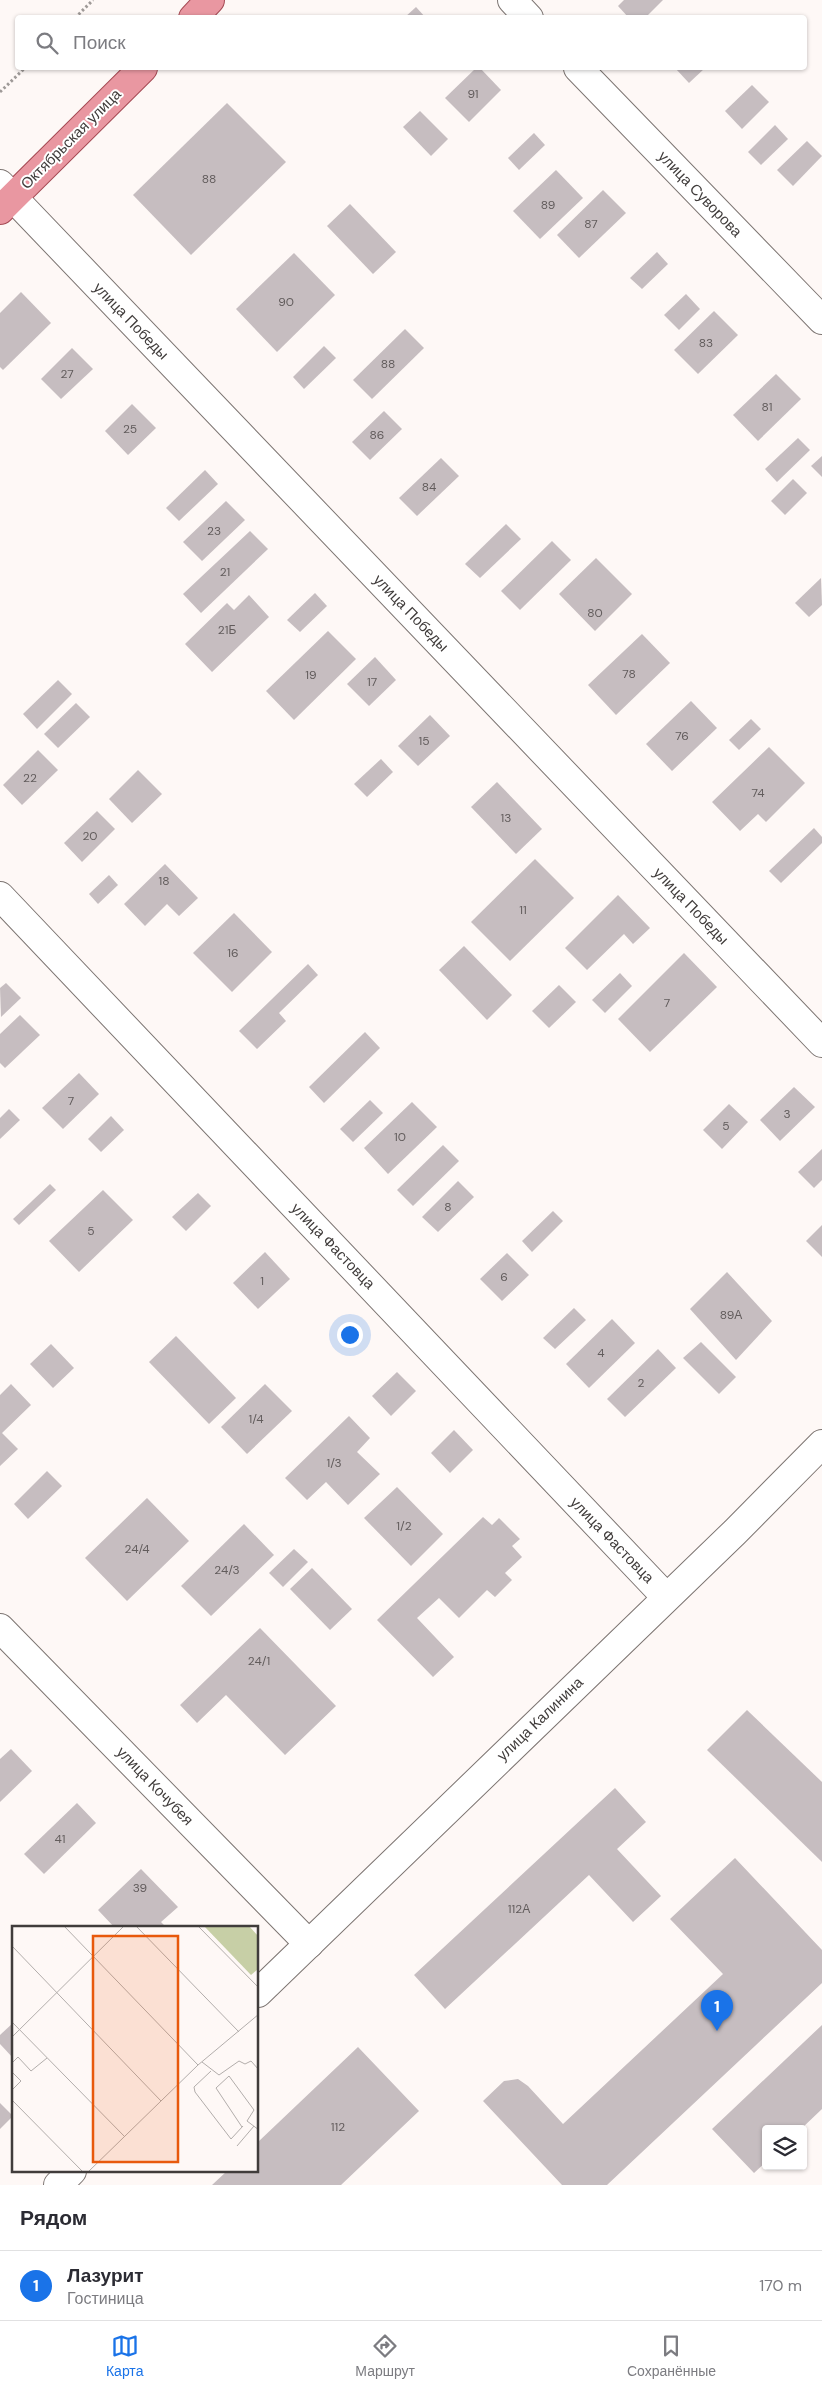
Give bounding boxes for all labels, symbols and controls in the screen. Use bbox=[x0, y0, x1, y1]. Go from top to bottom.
search box bbox=[15, 15, 807, 70]
icon: search bbox=[33, 29, 61, 57]
text: Поиск bbox=[73, 30, 126, 55]
street label: Октябрьская улица bbox=[16, 84, 126, 194]
house number: 91 bbox=[467, 86, 479, 102]
street label: улица Суворова bbox=[654, 147, 747, 242]
house number: 88 bbox=[202, 171, 216, 187]
house number: 89 bbox=[541, 197, 555, 213]
house number: 87 bbox=[584, 216, 598, 232]
street label: улица Победы bbox=[89, 278, 173, 364]
house number: 90 bbox=[278, 294, 294, 310]
house number: 83 bbox=[699, 335, 713, 351]
house number: 88 bbox=[381, 356, 395, 372]
house number: 27 bbox=[60, 366, 74, 382]
house number: 81 bbox=[762, 399, 772, 415]
house number: 25 bbox=[123, 421, 137, 437]
house number: 86 bbox=[370, 427, 384, 443]
house number: 84 bbox=[422, 479, 436, 495]
house number: 23 bbox=[207, 523, 221, 539]
house number: 21 bbox=[220, 564, 230, 580]
street label: улица Победы bbox=[369, 570, 453, 656]
house number: 80 bbox=[587, 605, 603, 621]
house number: 21Б bbox=[218, 622, 236, 638]
house number: 78 bbox=[622, 666, 636, 682]
house number: 19 bbox=[305, 667, 317, 683]
house number: 17 bbox=[367, 674, 377, 690]
house number: 76 bbox=[675, 728, 689, 744]
house number: 15 bbox=[418, 733, 430, 749]
house number: 22 bbox=[23, 770, 37, 786]
house number: 74 bbox=[752, 785, 764, 801]
house number: 13 bbox=[501, 810, 511, 826]
house number: 20 bbox=[82, 828, 98, 844]
street label: улица Победы bbox=[649, 863, 733, 949]
house number: 18 bbox=[158, 873, 170, 889]
house number: 11 bbox=[519, 902, 527, 918]
house number: 16 bbox=[227, 945, 239, 961]
house number: 7 bbox=[664, 995, 670, 1011]
house number: 7 bbox=[68, 1093, 74, 1109]
house number: 3 bbox=[783, 1106, 791, 1122]
house number: 5 bbox=[722, 1118, 730, 1134]
house number: 10 bbox=[394, 1129, 406, 1145]
street label: улица Фастовца bbox=[287, 1199, 380, 1294]
house number: 8 bbox=[444, 1199, 452, 1215]
house number: 5 bbox=[87, 1223, 95, 1239]
house number: 6 bbox=[500, 1269, 508, 1285]
house number: 1 bbox=[260, 1273, 264, 1289]
house number: 89А bbox=[720, 1307, 742, 1323]
your location bbox=[337, 1322, 363, 1348]
house number: 4 bbox=[597, 1345, 605, 1361]
house number: 2 bbox=[638, 1375, 645, 1391]
house number: 1/4 bbox=[249, 1411, 263, 1427]
house number: 1/3 bbox=[326, 1455, 342, 1471]
street label: улица Фастовца bbox=[566, 1493, 659, 1588]
house number: 1/2 bbox=[396, 1518, 412, 1534]
house number: 24/4 bbox=[124, 1541, 150, 1557]
house number: 24/3 bbox=[214, 1562, 240, 1578]
house number: 24/1 bbox=[248, 1653, 270, 1669]
street label: улица Калинина bbox=[493, 1672, 588, 1765]
street label: улица Кочубея bbox=[112, 1742, 198, 1830]
house number: 41 bbox=[54, 1831, 66, 1847]
house number: 39 bbox=[133, 1880, 147, 1896]
house number: 112А bbox=[508, 1901, 530, 1917]
inset map bbox=[12, 1926, 259, 2172]
pin: 1 bbox=[701, 1990, 733, 2031]
house number: 112 bbox=[331, 2119, 345, 2135]
map controls bbox=[762, 2125, 807, 2170]
button: layers bbox=[762, 2125, 807, 2170]
text: Рядом bbox=[20, 2204, 87, 2232]
text: Лазурит bbox=[67, 2263, 143, 2288]
text: 1 bbox=[33, 2275, 39, 2296]
text: 170 m bbox=[759, 2275, 802, 2296]
text: Гостиница bbox=[67, 2288, 144, 2309]
tab: Карта bbox=[106, 2332, 143, 2380]
tab: Маршрут bbox=[355, 2332, 415, 2380]
tab: Сохранённые bbox=[627, 2332, 716, 2380]

